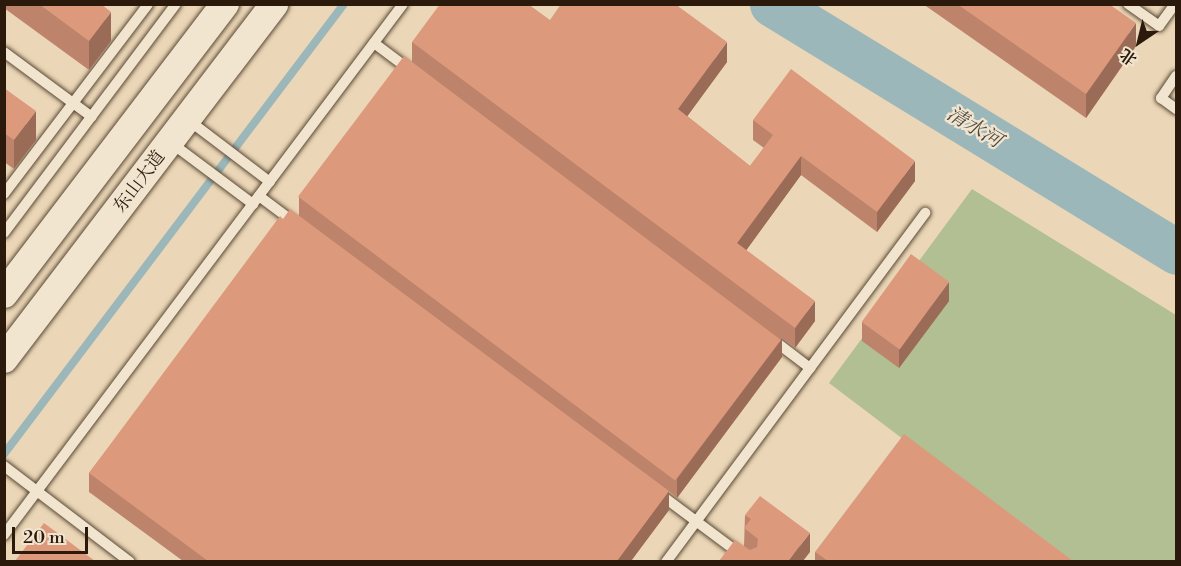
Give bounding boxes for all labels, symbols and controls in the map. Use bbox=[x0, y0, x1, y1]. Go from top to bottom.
north arrow bbox=[1109, 12, 1169, 72]
text: 北 bbox=[1116, 44, 1141, 70]
water label: 清水河 bbox=[942, 102, 1006, 154]
street label: 东山大道 bbox=[110, 147, 170, 217]
scale bar bbox=[15, 515, 92, 553]
text: 20 m bbox=[23, 526, 65, 549]

